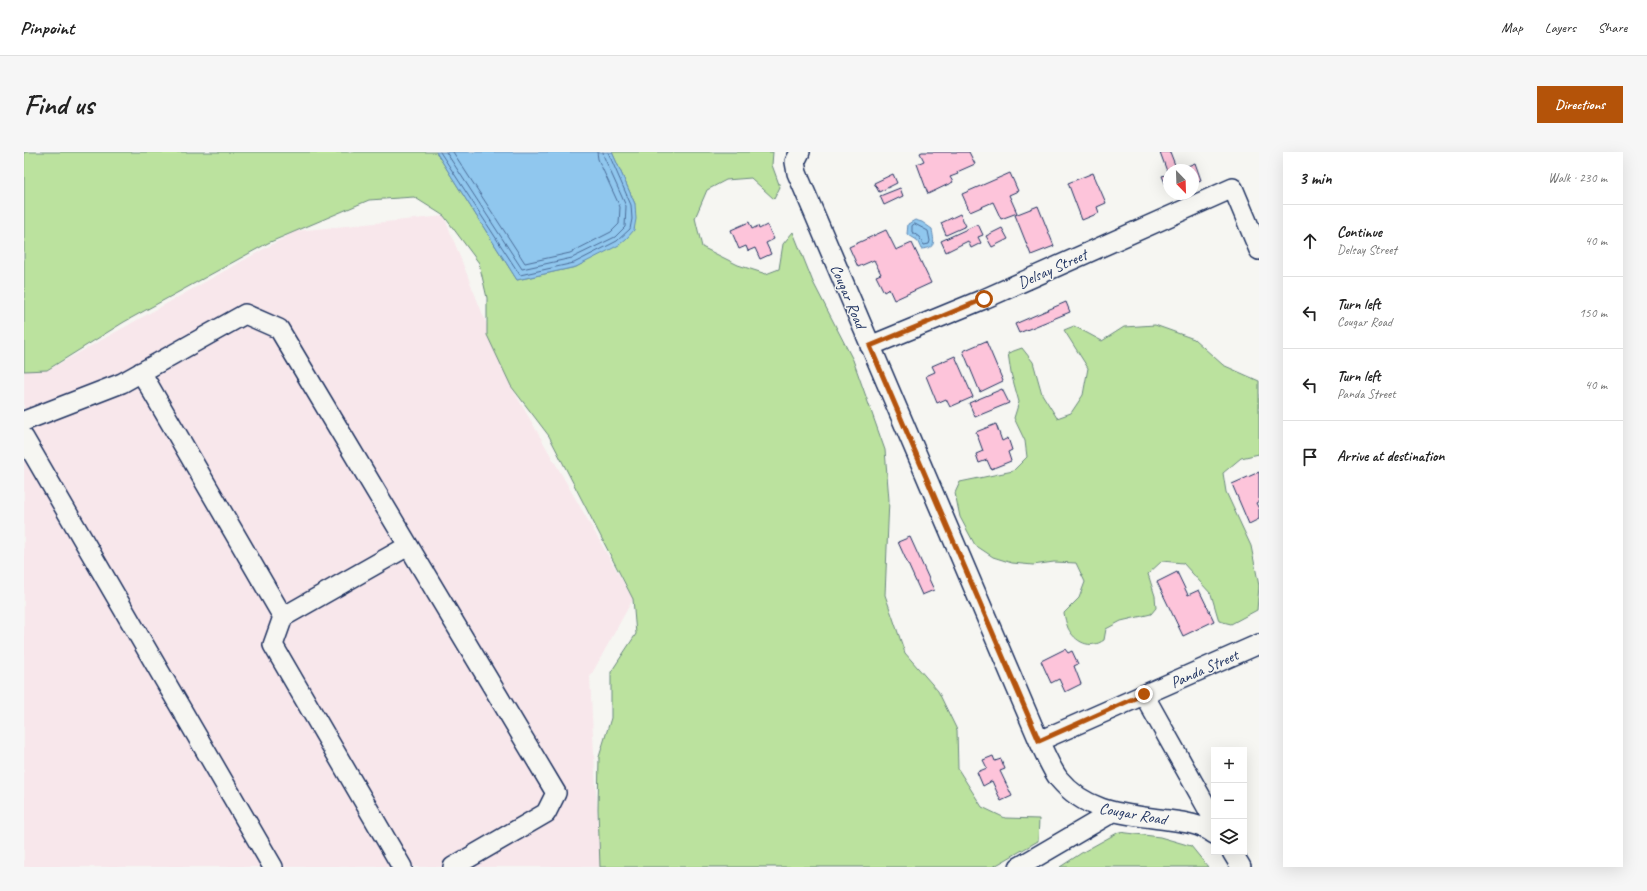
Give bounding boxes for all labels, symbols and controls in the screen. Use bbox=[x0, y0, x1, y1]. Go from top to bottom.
text: Pinpoint bbox=[20, 16, 74, 40]
text: Map bbox=[1501, 19, 1523, 36]
text: Layers bbox=[1545, 19, 1576, 36]
text: Share bbox=[1598, 19, 1627, 36]
button: Directions bbox=[1537, 86, 1623, 123]
text: Find us bbox=[24, 87, 94, 122]
north arrow bbox=[1163, 164, 1199, 200]
text: 3 min bbox=[1299, 168, 1332, 189]
text: Walk · 230 m bbox=[1548, 170, 1607, 186]
text: Continue bbox=[1337, 223, 1382, 242]
icon: ahead bbox=[1299, 230, 1321, 252]
text: 40 m bbox=[1585, 233, 1607, 249]
text: Delsay Street bbox=[1337, 242, 1397, 258]
street label: Delsay Street bbox=[1015, 244, 1093, 293]
street label: Cougar Road bbox=[826, 261, 872, 334]
route start bbox=[975, 290, 993, 308]
text: Turn left bbox=[1337, 295, 1380, 314]
icon: left bbox=[1299, 302, 1321, 324]
text: 150 m bbox=[1579, 305, 1607, 321]
text: Cougar Road bbox=[1337, 314, 1392, 330]
text: Turn left bbox=[1337, 367, 1380, 386]
icon: left bbox=[1299, 374, 1321, 396]
text: 40 m bbox=[1585, 377, 1607, 393]
text: Panda Street bbox=[1337, 386, 1396, 402]
icon: arrive bbox=[1299, 446, 1321, 468]
text: Arrive at destination bbox=[1337, 447, 1444, 466]
street label: Panda Street bbox=[1167, 644, 1243, 693]
route end bbox=[1135, 685, 1153, 703]
map controls bbox=[1211, 747, 1247, 855]
button: + bbox=[1211, 747, 1247, 783]
button: − bbox=[1211, 783, 1247, 819]
street label: Cougar Road bbox=[1098, 798, 1171, 830]
button: layers bbox=[1211, 819, 1247, 855]

